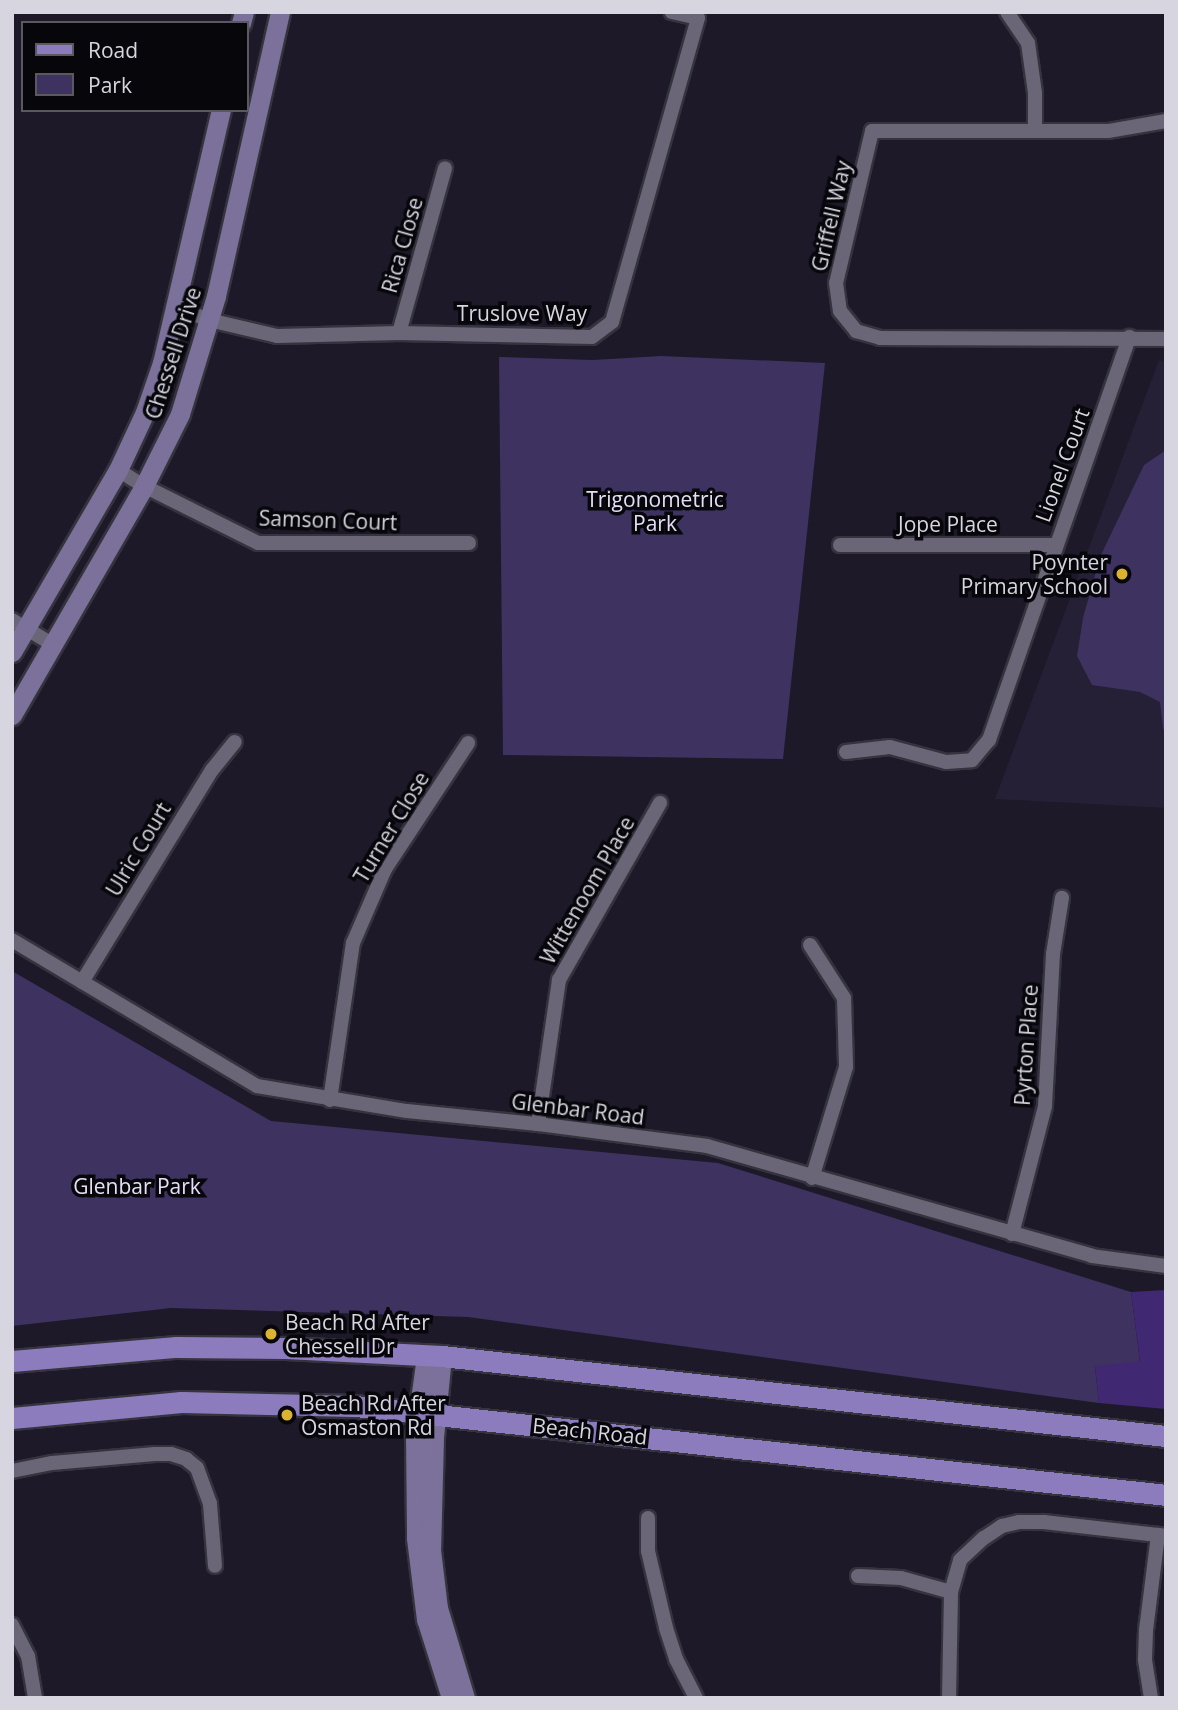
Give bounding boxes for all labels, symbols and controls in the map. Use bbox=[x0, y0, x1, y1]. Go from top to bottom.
legend bbox=[21, 21, 248, 112]
text: Road bbox=[88, 36, 138, 64]
text: Park bbox=[88, 71, 132, 99]
street label: Griffell Way bbox=[806, 158, 856, 274]
street label: Rica Close bbox=[376, 194, 428, 296]
street label: Chessell Drive bbox=[140, 284, 206, 422]
street label: Truslove Way bbox=[457, 300, 587, 326]
street label: Lionel Court bbox=[1030, 405, 1094, 525]
park label: Trigonometric Park bbox=[586, 486, 724, 536]
street label: Samson Court bbox=[258, 505, 398, 535]
street label: Jope Place bbox=[898, 511, 998, 537]
place label: Poynter Primary School bbox=[961, 549, 1108, 599]
marker: Poynter Primary School bbox=[1114, 566, 1130, 582]
street label: Turner Close bbox=[348, 767, 434, 887]
street label: Ulric Court bbox=[100, 798, 176, 900]
street label: Wittenoom Place bbox=[535, 812, 639, 968]
street label: Pyrton Place bbox=[1009, 983, 1043, 1107]
street label: Glenbar Road bbox=[510, 1088, 646, 1130]
park label: Glenbar Park bbox=[73, 1173, 201, 1199]
place label: Beach Rd After Chessell Dr bbox=[285, 1309, 430, 1359]
marker: Beach Rd After Chessell Dr bbox=[263, 1326, 279, 1342]
place label: Beach Rd After Osmaston Rd bbox=[301, 1390, 446, 1440]
marker: Beach Rd After Osmaston Rd bbox=[279, 1407, 295, 1423]
street label: Beach Road bbox=[531, 1412, 649, 1450]

